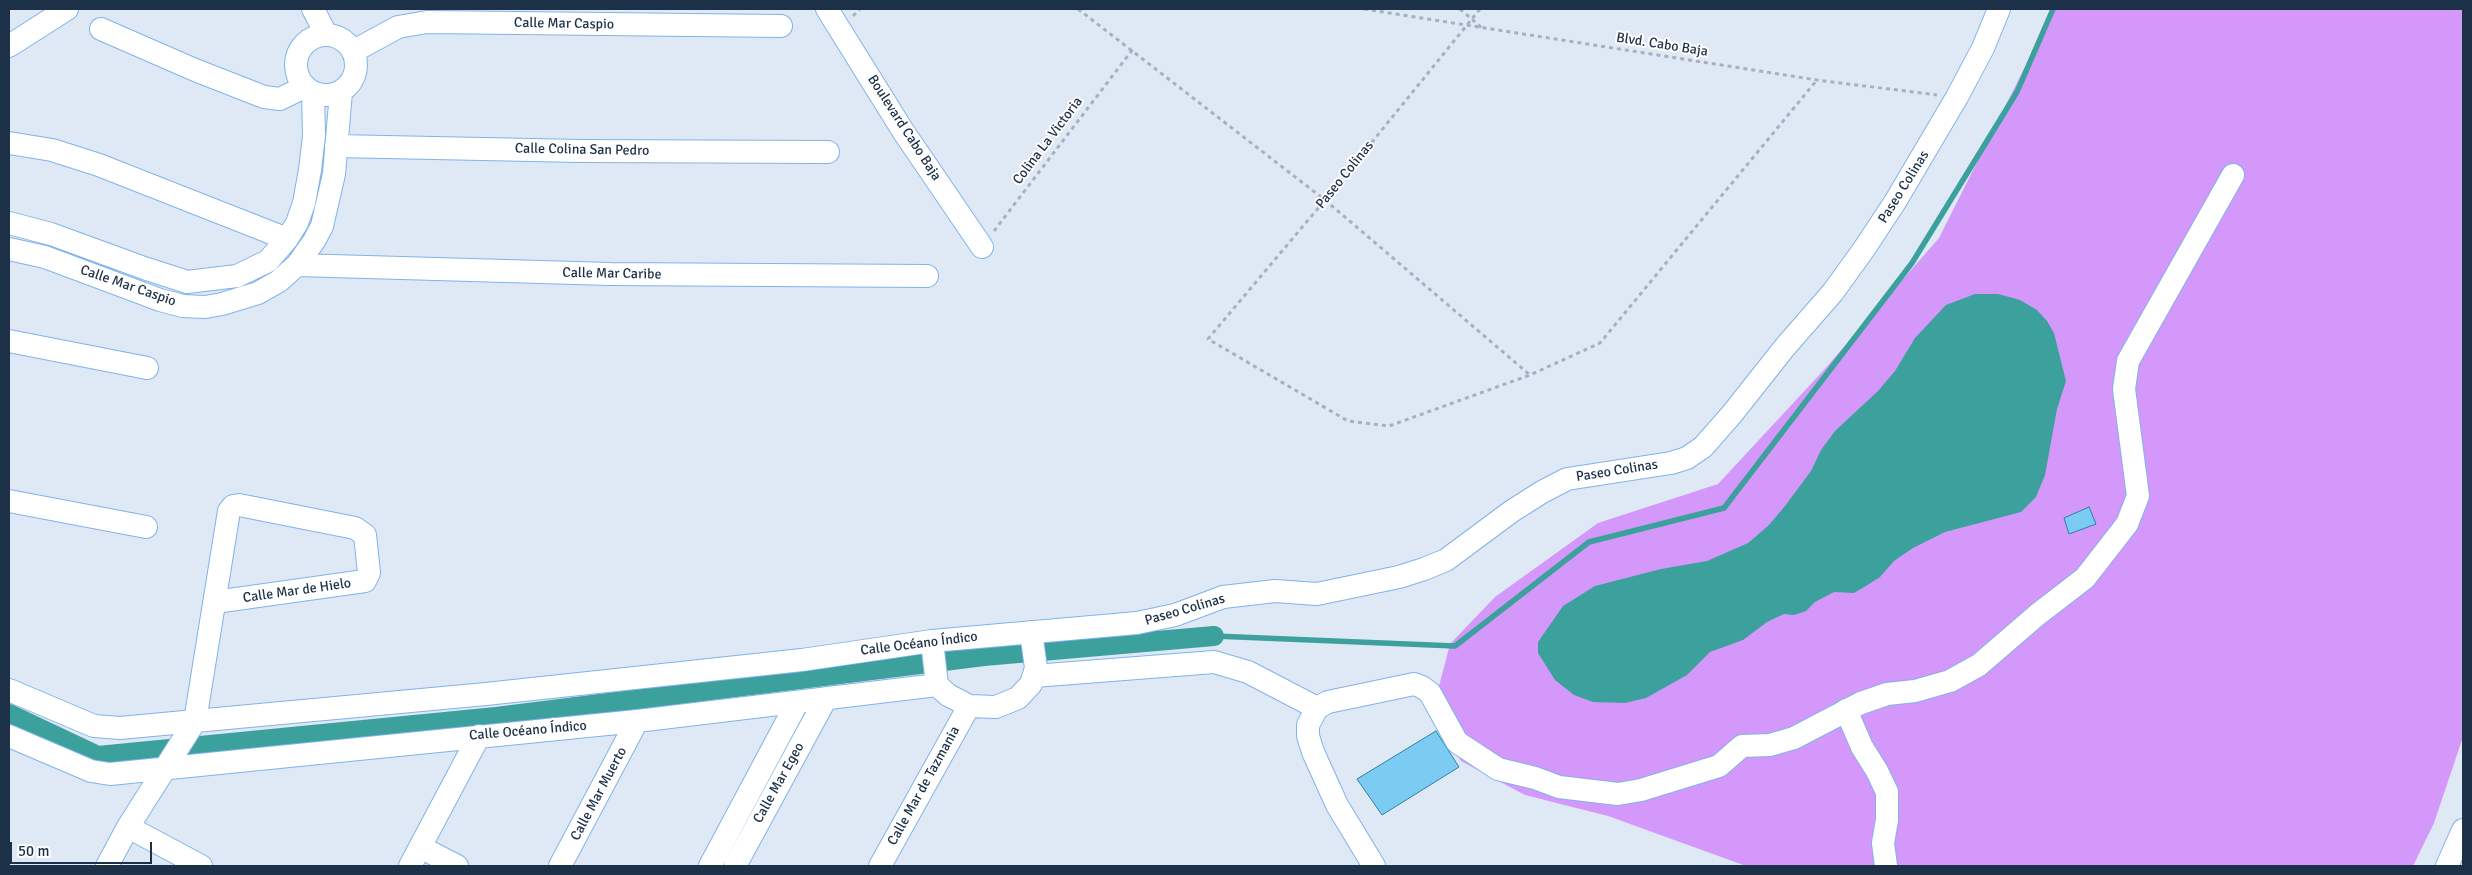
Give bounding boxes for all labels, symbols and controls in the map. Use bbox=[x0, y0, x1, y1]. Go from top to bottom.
street label: Calle Mar Caspio bbox=[514, 15, 614, 33]
street label: Blvd. Cabo Baja bbox=[1615, 29, 1709, 61]
street label: Boulevard Cabo Baja bbox=[863, 72, 945, 184]
street label: Colina La Victoria bbox=[1010, 94, 1086, 188]
street label: Paseo Colinas bbox=[1312, 138, 1378, 212]
street label: Calle Colina San Pedro bbox=[515, 140, 649, 160]
street label: Paseo Colinas bbox=[1875, 148, 1933, 226]
street label: Calle Mar Caspio bbox=[78, 262, 178, 310]
street label: Calle Mar Caribe bbox=[562, 265, 662, 283]
street label: Paseo Colinas bbox=[1575, 456, 1659, 486]
street label: Calle Mar de Hielo bbox=[242, 575, 352, 607]
street label: Paseo Colinas bbox=[1143, 591, 1227, 629]
street label: Calle Océano Índico bbox=[859, 628, 979, 660]
street label: Calle Océano Índico bbox=[468, 717, 588, 745]
street label: Calle Mar de Tazmania bbox=[884, 723, 964, 849]
street label: Calle Mar Egeo bbox=[750, 740, 808, 826]
street label: Calle Mar Muerto bbox=[567, 744, 631, 844]
scale bar bbox=[12, 832, 155, 864]
text: 50 m bbox=[18, 842, 49, 860]

